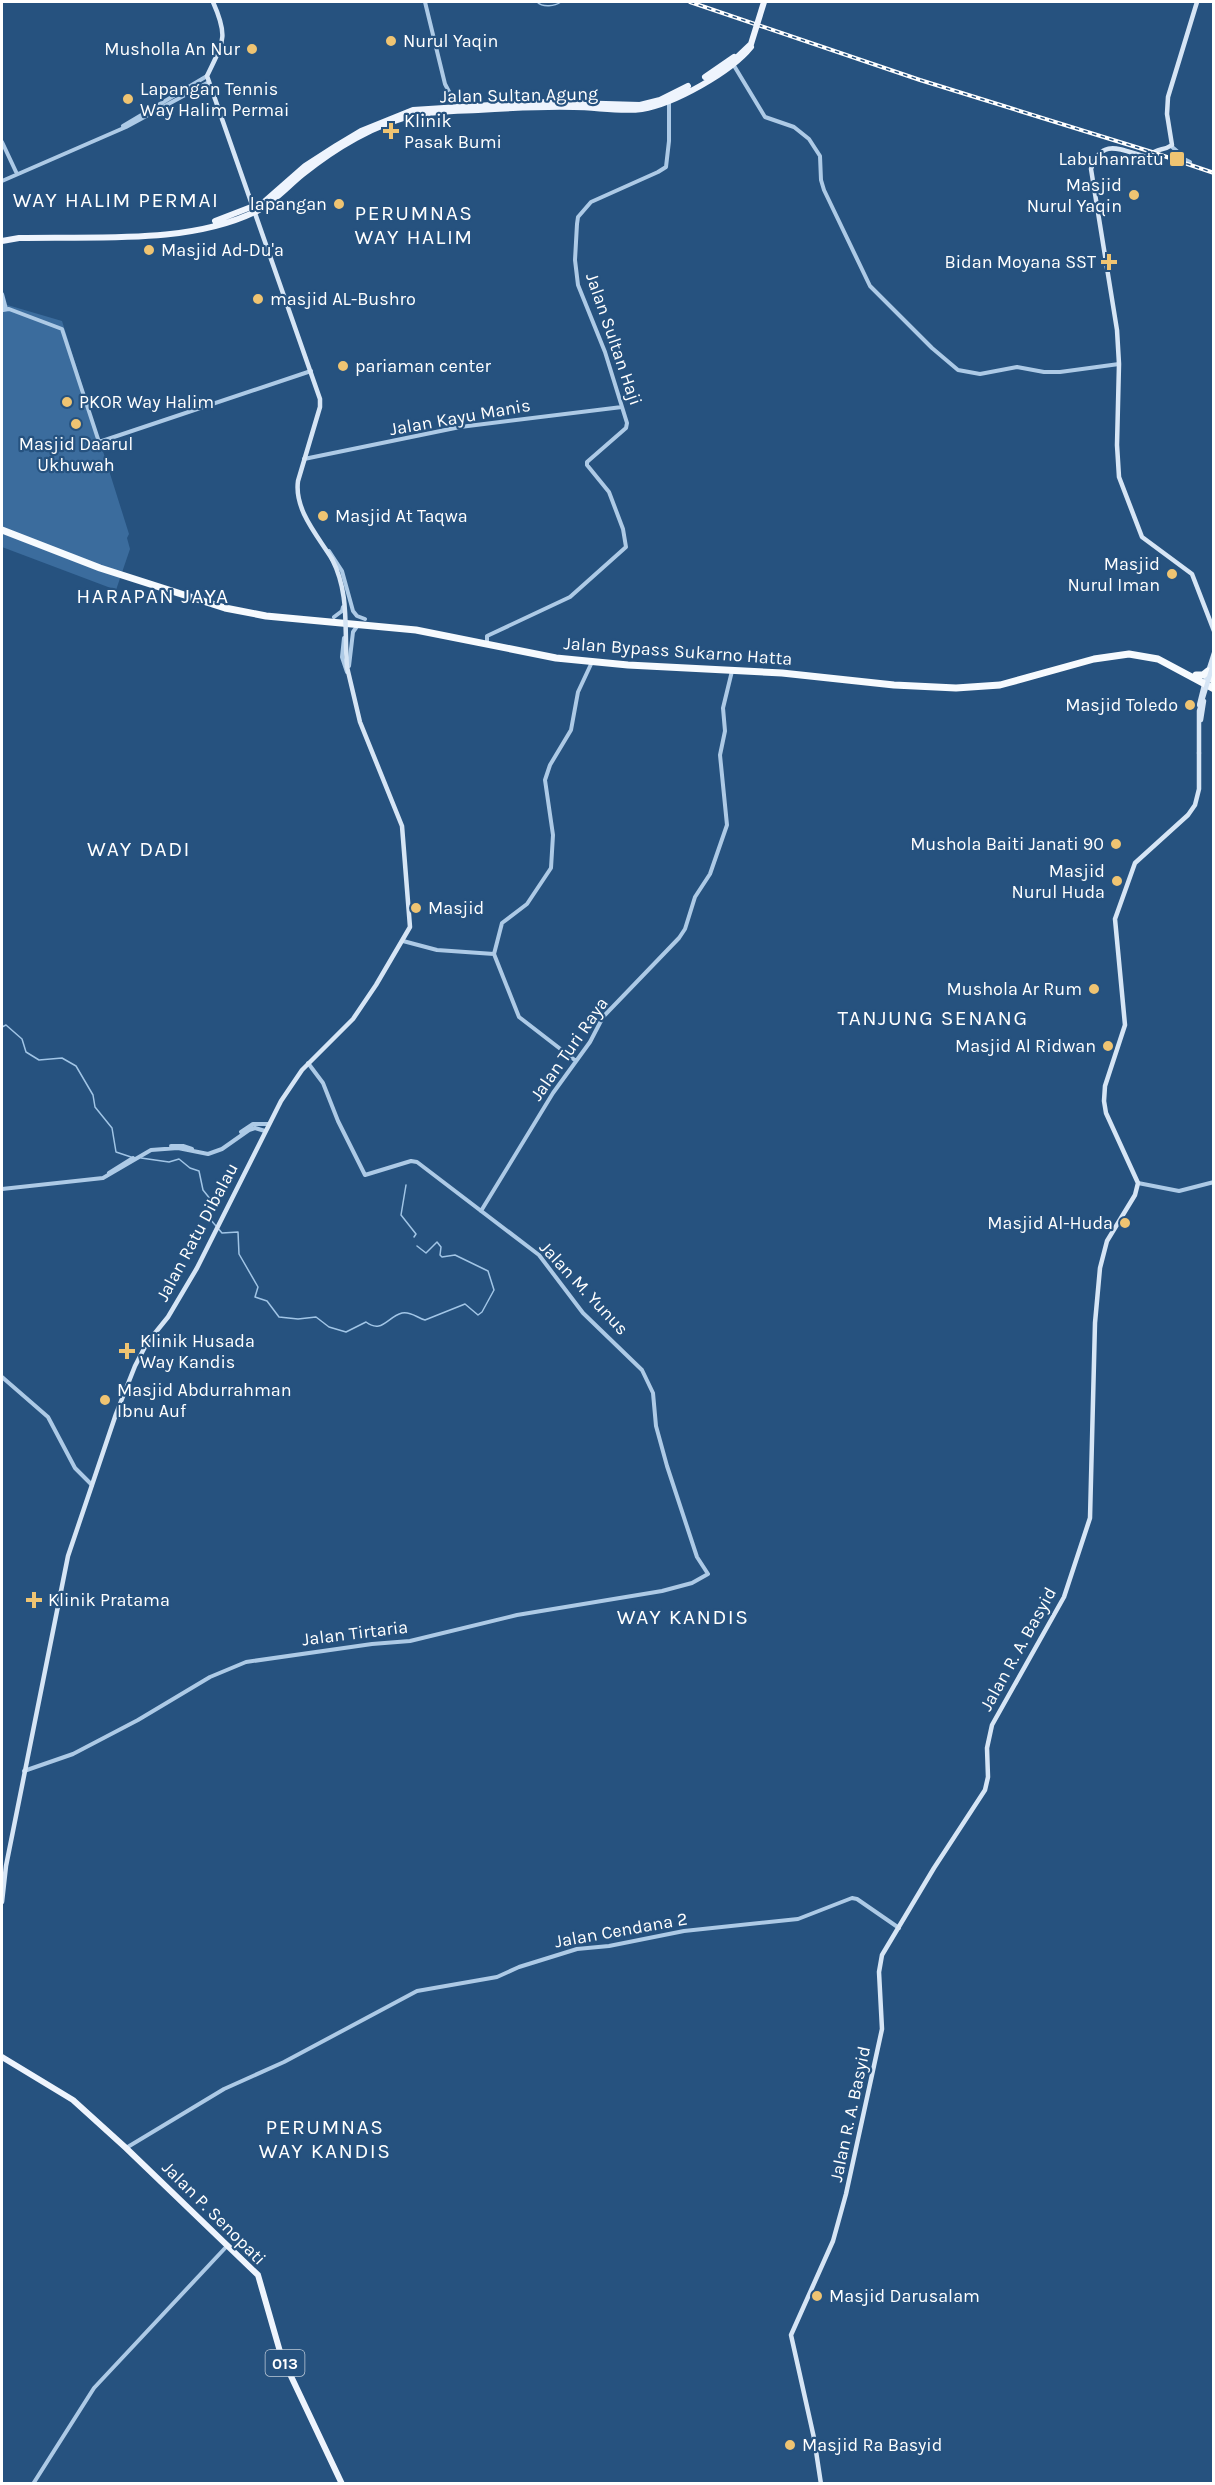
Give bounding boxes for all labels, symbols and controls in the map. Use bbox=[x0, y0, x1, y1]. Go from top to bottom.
place label: Nurul Yaqin bbox=[403, 30, 498, 52]
marker: Nurul Yaqin bbox=[384, 34, 398, 48]
place label: Musholla An Nur bbox=[104, 38, 240, 60]
marker: Musholla An Nur bbox=[245, 42, 259, 56]
place label: Lapangan Tennis Way Halim Permai bbox=[140, 78, 289, 121]
street label: Jalan Sultan Agung bbox=[440, 83, 598, 107]
marker: Lapangan Tennis Way Halim Permai bbox=[121, 92, 135, 106]
place label: Klinik Pasak Bumi bbox=[404, 110, 502, 153]
marker: Klinik Pasak Bumi bbox=[382, 122, 400, 140]
place label: Labuhanratu bbox=[1058, 148, 1164, 170]
marker: Labuhanratu bbox=[1168, 150, 1186, 168]
place label: Masjid Nurul Yaqin bbox=[1027, 174, 1122, 217]
district label: WAY HALIM PERMAI bbox=[13, 188, 219, 212]
marker: Masjid Nurul Yaqin bbox=[1127, 188, 1141, 202]
place label: lapangan bbox=[250, 193, 327, 215]
marker: lapangan bbox=[332, 197, 346, 211]
district label: PERUMNAS WAY HALIM bbox=[354, 201, 474, 249]
place label: Masjid Ad-Du'a bbox=[161, 239, 284, 261]
marker: Masjid Ad-Du'a bbox=[142, 243, 156, 257]
place label: Bidan Moyana SST bbox=[945, 251, 1096, 273]
marker: Bidan Moyana SST bbox=[1100, 253, 1118, 271]
street label: Jalan Sultan Haji bbox=[581, 270, 647, 408]
place label: masjid AL-Bushro bbox=[270, 288, 416, 310]
marker: masjid AL-Bushro bbox=[251, 292, 265, 306]
place label: pariaman center bbox=[355, 355, 492, 377]
marker: pariaman center bbox=[336, 359, 350, 373]
place label: PKOR Way Halim bbox=[79, 391, 214, 413]
street label: Jalan Kayu Manis bbox=[388, 394, 532, 440]
marker: PKOR Way Halim bbox=[60, 395, 74, 409]
marker: Masjid Daarul Ukhuwah bbox=[69, 417, 83, 431]
place label: Masjid Daarul Ukhuwah bbox=[19, 433, 133, 476]
place label: Masjid At Taqwa bbox=[335, 505, 468, 527]
marker: Masjid At Taqwa bbox=[316, 509, 330, 523]
place label: Masjid Nurul Iman bbox=[1067, 553, 1160, 596]
marker: Masjid Nurul Iman bbox=[1165, 567, 1179, 581]
district label: HARAPAN JAYA bbox=[76, 584, 230, 608]
street label: Jalan Bypass Sukarno Hatta bbox=[563, 632, 793, 670]
place label: Masjid Toledo bbox=[1065, 694, 1178, 716]
marker: Masjid Toledo bbox=[1183, 698, 1197, 712]
place label: Mushola Baiti Janati 90 bbox=[910, 833, 1104, 855]
district label: WAY DADI bbox=[87, 837, 191, 861]
marker: Mushola Baiti Janati 90 bbox=[1109, 837, 1123, 851]
place label: Masjid Nurul Huda bbox=[1012, 860, 1105, 903]
marker: Masjid Nurul Huda bbox=[1110, 874, 1124, 888]
place label: Masjid bbox=[428, 897, 484, 919]
marker: Masjid bbox=[409, 901, 423, 915]
place label: Mushola Ar Rum bbox=[947, 978, 1082, 1000]
marker: Mushola Ar Rum bbox=[1087, 982, 1101, 996]
street label: Jalan Turi Raya bbox=[525, 993, 613, 1105]
district label: TANJUNG SENANG bbox=[838, 1006, 1028, 1030]
place label: Masjid Al Ridwan bbox=[955, 1035, 1096, 1057]
marker: Masjid Al Ridwan bbox=[1101, 1039, 1115, 1053]
street label: Jalan Ratu Dibalau bbox=[151, 1159, 243, 1305]
place label: Masjid Al-Huda bbox=[987, 1212, 1113, 1234]
marker: Masjid Al-Huda bbox=[1118, 1216, 1132, 1230]
street label: Jalan M. Yunus bbox=[535, 1236, 633, 1340]
place label: Klinik Husada Way Kandis bbox=[140, 1330, 255, 1373]
marker: Klinik Husada Way Kandis bbox=[118, 1342, 136, 1360]
place label: Masjid Abdurrahman Ibnu Auf bbox=[117, 1379, 292, 1422]
marker: Masjid Abdurrahman Ibnu Auf bbox=[98, 1393, 112, 1407]
street label: Jalan R. A. Basyid bbox=[975, 1583, 1061, 1715]
place label: Klinik Pratama bbox=[48, 1589, 170, 1611]
marker: Klinik Pratama bbox=[25, 1591, 43, 1609]
district label: WAY KANDIS bbox=[617, 1605, 749, 1629]
street label: Jalan Tirtaria bbox=[301, 1616, 409, 1650]
street label: Jalan Cendana 2 bbox=[553, 1907, 689, 1953]
street label: Jalan R. A. Basyid bbox=[825, 2044, 875, 2184]
district label: PERUMNAS WAY KANDIS bbox=[259, 2115, 391, 2163]
street label: Jalan P. Senopati bbox=[157, 2156, 271, 2270]
place label: Masjid Darusalam bbox=[829, 2285, 980, 2307]
marker: Masjid Darusalam bbox=[810, 2289, 824, 2303]
road number: 013 bbox=[266, 2350, 304, 2376]
place label: Masjid Ra Basyid bbox=[802, 2434, 942, 2456]
marker: Masjid Ra Basyid bbox=[783, 2438, 797, 2452]

